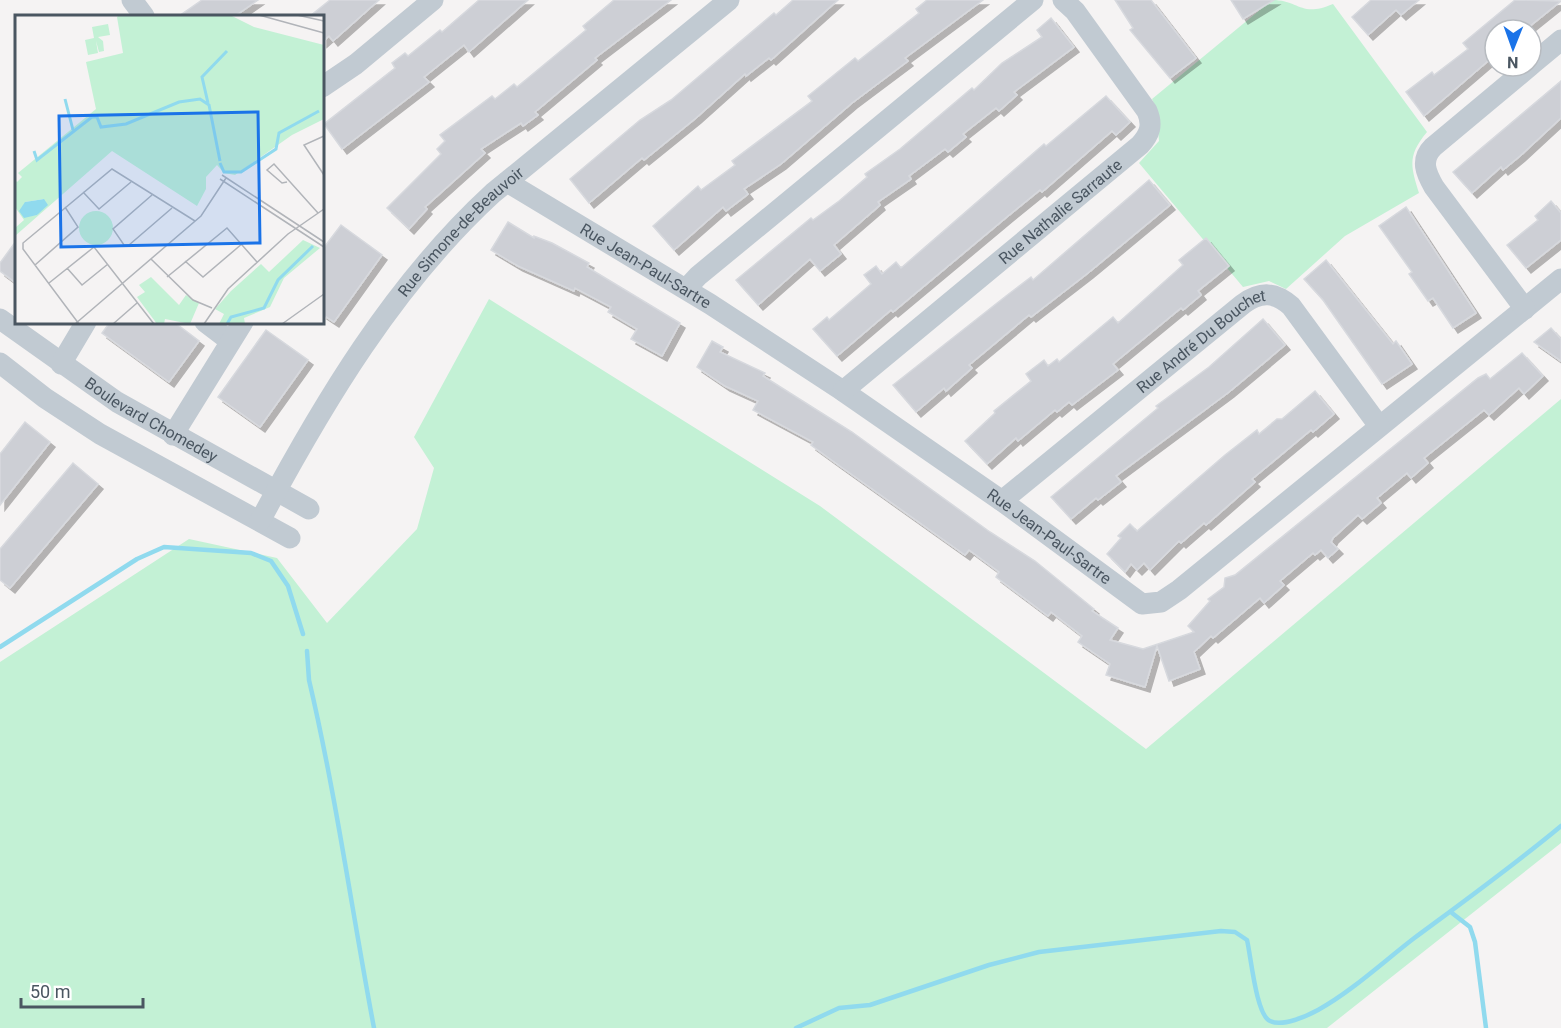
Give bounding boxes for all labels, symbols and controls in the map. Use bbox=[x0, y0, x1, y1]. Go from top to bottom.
inset map bbox=[15, 15, 324, 324]
north arrow bbox=[1483, 18, 1543, 78]
text: N bbox=[1507, 53, 1519, 72]
street label: Rue Nathalie Sarraute bbox=[995, 155, 1126, 268]
street label: Rue Simone-de-Beauvoir bbox=[394, 163, 528, 300]
street label: Rue Jean-Paul-Sartre bbox=[577, 219, 714, 312]
street label: Rue André Du Bouchet bbox=[1133, 286, 1267, 397]
street label: Boulevard Chomedey bbox=[81, 373, 221, 466]
street label: Rue Jean-Paul-Sartre bbox=[983, 485, 1115, 588]
scale bar bbox=[21, 971, 142, 1009]
text: 50 m bbox=[30, 981, 70, 1002]

